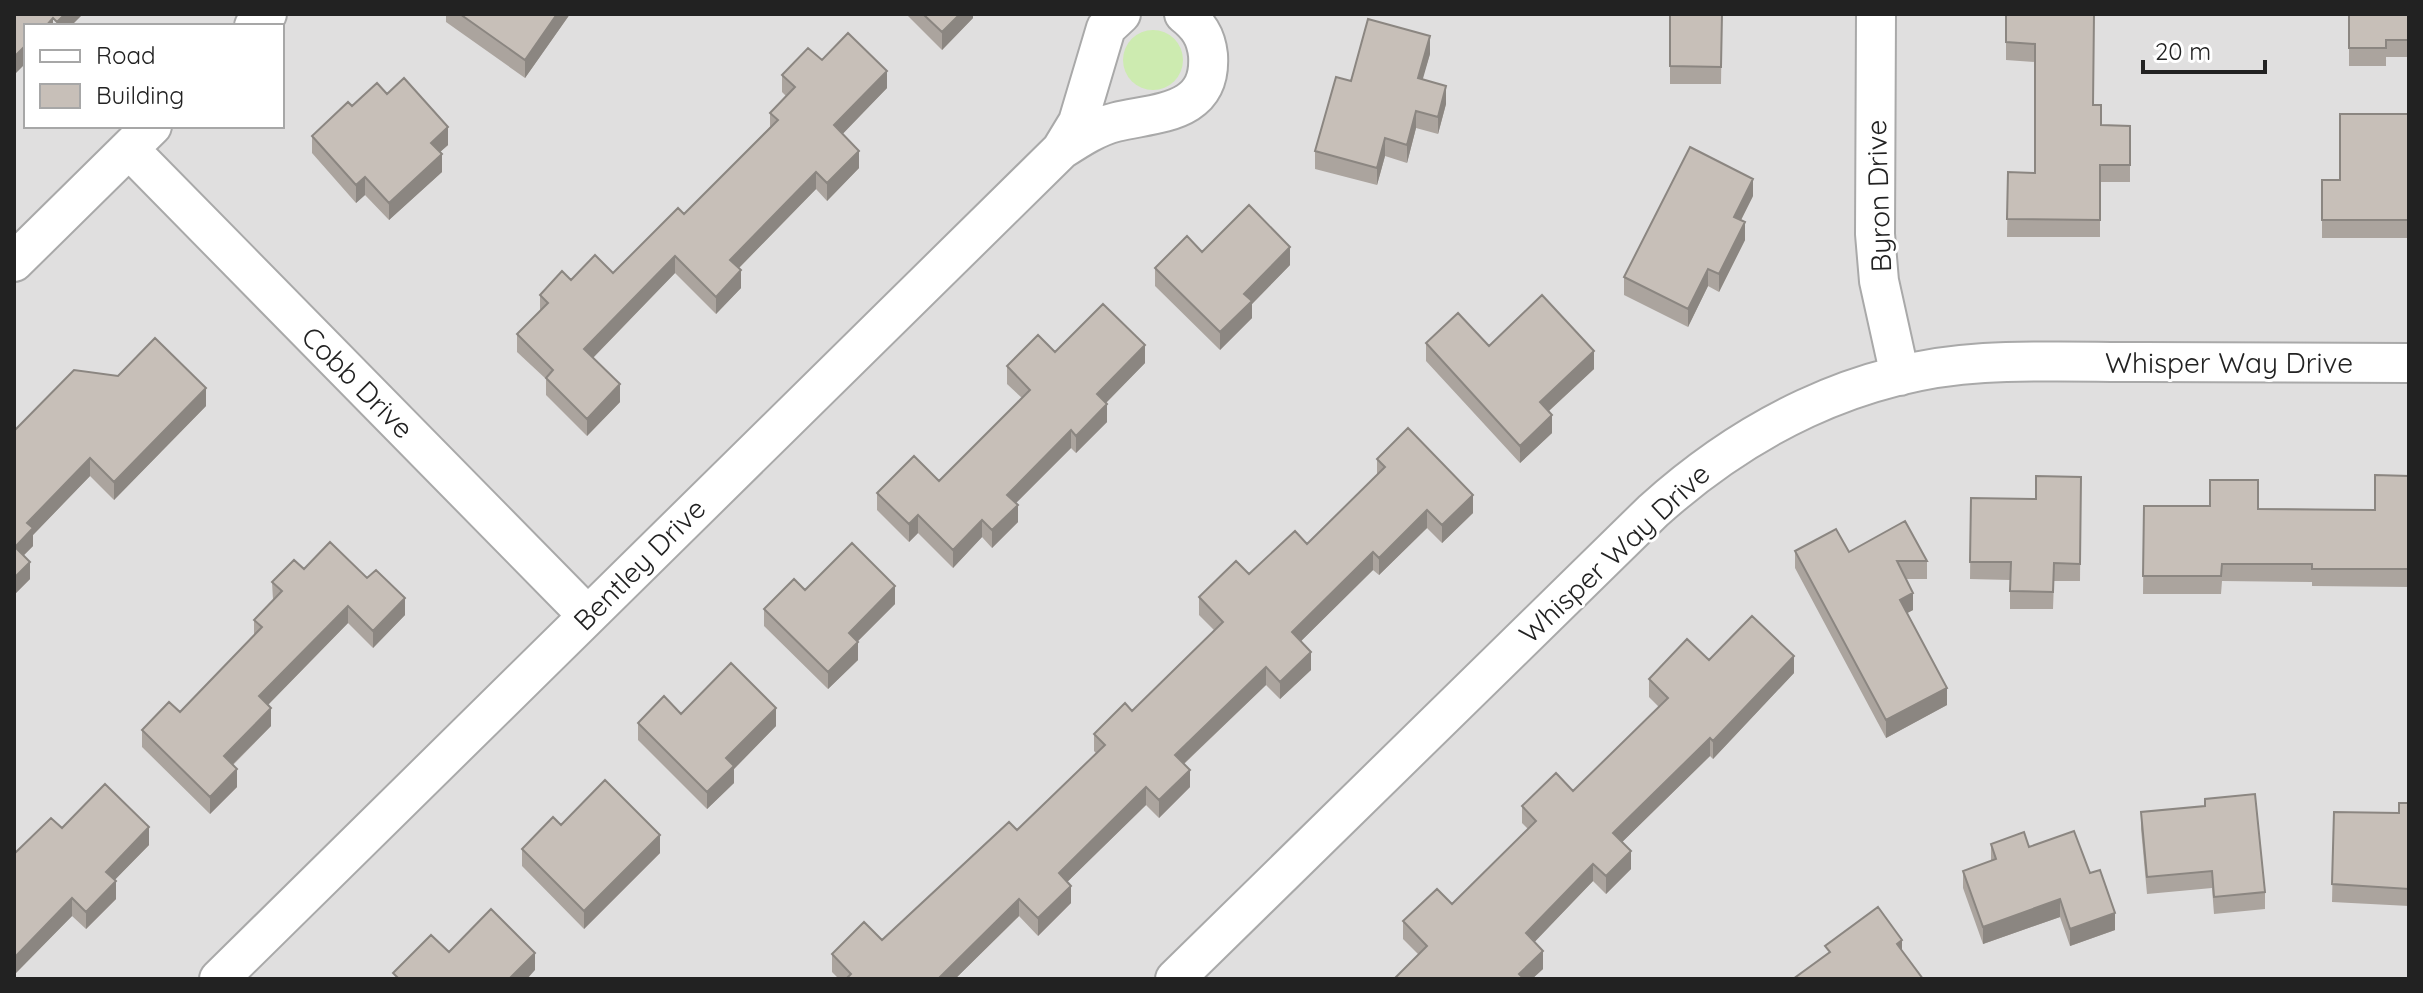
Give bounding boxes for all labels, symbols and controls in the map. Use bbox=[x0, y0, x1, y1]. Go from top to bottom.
legend bbox=[24, 24, 284, 128]
scale bar bbox=[2143, 24, 2265, 74]
text: 20 m bbox=[2155, 36, 2211, 66]
text: Road bbox=[96, 40, 156, 70]
text: Building bbox=[96, 80, 184, 110]
street label: Byron Drive bbox=[1858, 119, 1898, 273]
street label: Cobb Drive bbox=[295, 319, 421, 445]
street label: Whisper Way Drive bbox=[2105, 345, 2353, 380]
street label: Whisper Way Drive bbox=[1511, 456, 1717, 650]
street label: Bentley Drive bbox=[566, 491, 712, 637]

